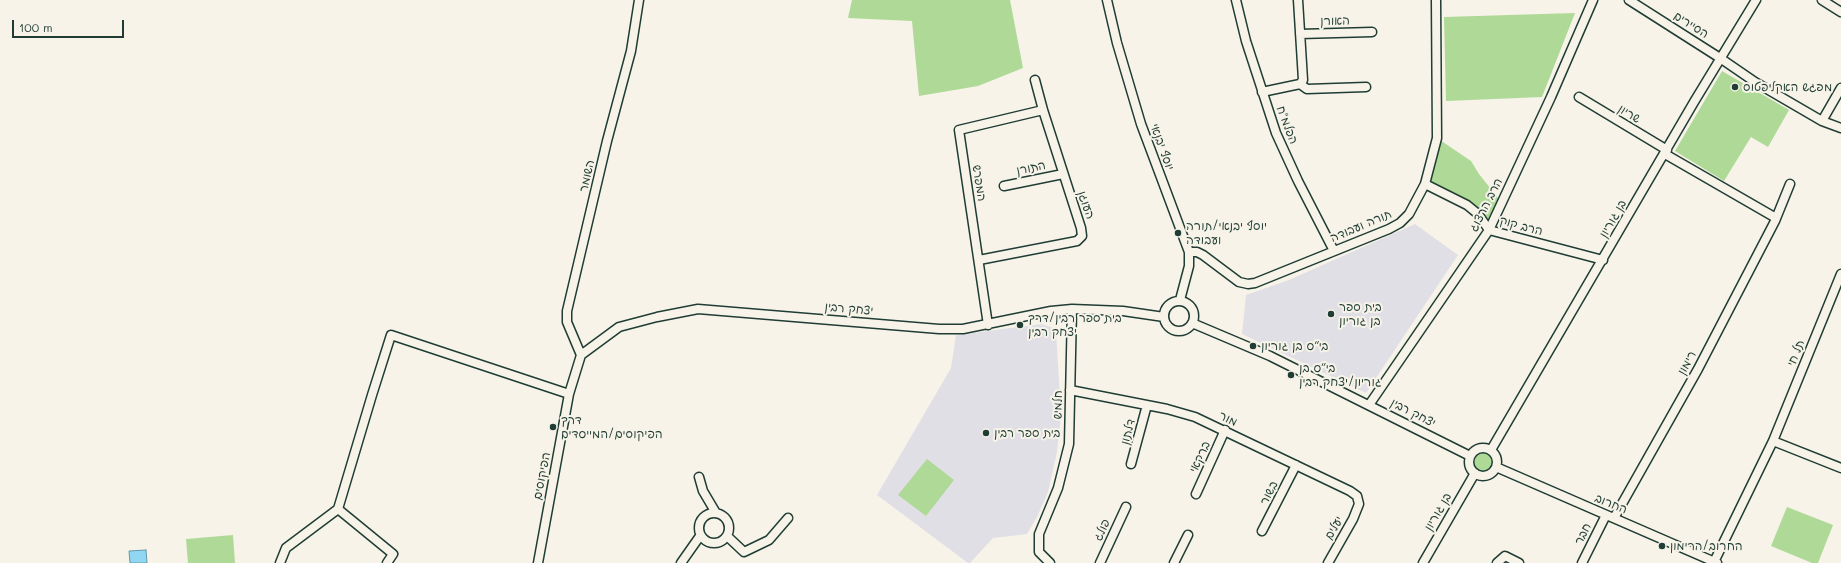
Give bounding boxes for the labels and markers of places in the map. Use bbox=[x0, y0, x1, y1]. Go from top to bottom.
place label: מפגש האקליפטוס bbox=[1743, 80, 1832, 94]
marker: מפגש האקליפטוס bbox=[1730, 82, 1740, 92]
place label: יוסף יבנאי/תורה ועבודה bbox=[1186, 219, 1267, 247]
marker: יוסף יבנאי/תורה ועבודה bbox=[1173, 228, 1183, 238]
place label: בית ספר בן גוריון bbox=[1339, 300, 1382, 328]
marker: בית ספר בן גוריון bbox=[1326, 309, 1336, 319]
place label: בית ספר רבין/דרך יצחק רבין bbox=[1028, 311, 1121, 339]
marker: בית ספר רבין/דרך יצחק רבין bbox=[1015, 320, 1025, 330]
place label: בי״ס בן גוריון bbox=[1261, 339, 1328, 353]
marker: בי״ס בן גוריון bbox=[1248, 341, 1258, 351]
place label: בי״ס בן גוריון/יצחק רבין bbox=[1299, 361, 1381, 389]
marker: בי״ס בן גוריון/יצחק רבין bbox=[1286, 370, 1296, 380]
place label: דרך הפיקוסים/המייסדים bbox=[561, 413, 663, 441]
marker: דרך הפיקוסים/המייסדים bbox=[548, 422, 558, 432]
place label: בית ספר רבין bbox=[994, 426, 1060, 440]
marker: בית ספר רבין bbox=[981, 428, 991, 438]
place label: החרוב/הרימון bbox=[1670, 539, 1743, 553]
marker: החרוב/הרימון bbox=[1657, 541, 1667, 551]

